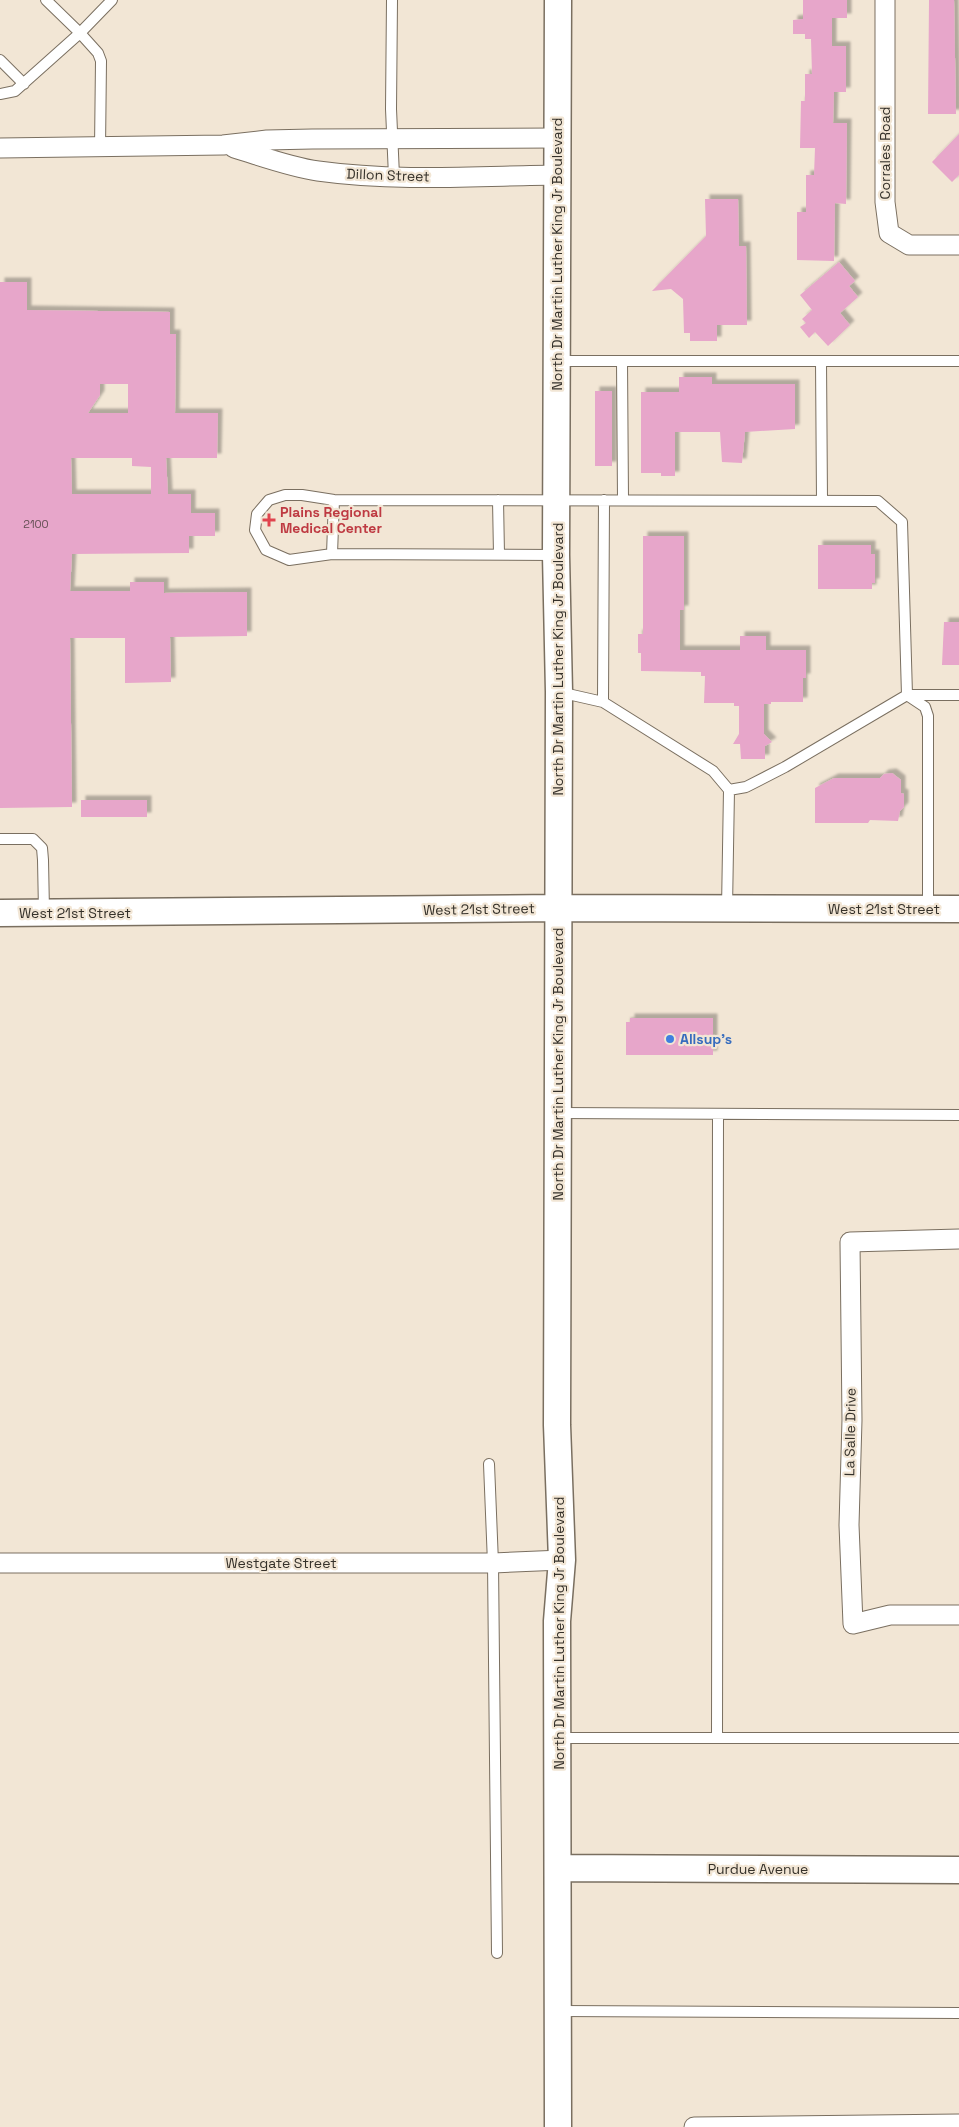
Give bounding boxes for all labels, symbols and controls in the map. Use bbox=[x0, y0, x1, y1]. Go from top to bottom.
street label: Corrales Road bbox=[876, 106, 894, 200]
street label: North Dr Martin Luther King Jr Boulevard bbox=[548, 117, 566, 391]
street label: Dillon Street bbox=[346, 165, 430, 185]
place label: Plains Regional Medical Center bbox=[280, 503, 382, 537]
marker: Plains Regional Medical Center bbox=[262, 513, 276, 527]
house number: 2100 bbox=[23, 517, 49, 531]
street label: North Dr Martin Luther King Jr Boulevard bbox=[549, 522, 567, 796]
street label: West 21st Street bbox=[423, 899, 535, 919]
street label: West 21st Street bbox=[828, 900, 940, 918]
street label: West 21st Street bbox=[19, 904, 131, 922]
street label: North Dr Martin Luther King Jr Boulevard bbox=[549, 927, 567, 1201]
place label: Allsup's bbox=[680, 1030, 732, 1048]
marker: Allsup's bbox=[664, 1033, 676, 1045]
street label: La Salle Drive bbox=[840, 1388, 860, 1476]
street label: North Dr Martin Luther King Jr Boulevard bbox=[550, 1496, 568, 1770]
street label: Westgate Street bbox=[225, 1554, 337, 1572]
street label: Purdue Avenue bbox=[708, 1860, 808, 1878]

